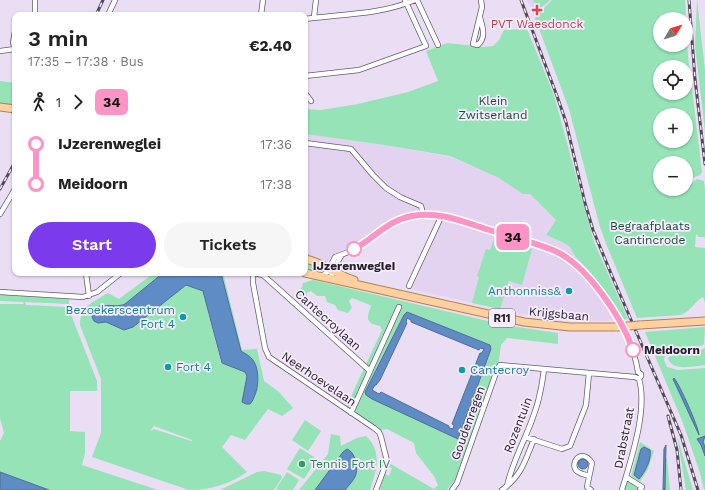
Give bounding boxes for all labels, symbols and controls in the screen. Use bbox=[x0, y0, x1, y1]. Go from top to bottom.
marker: PVT Waesdonck bbox=[531, 4, 543, 16]
north arrow bbox=[653, 12, 693, 52]
map controls bbox=[653, 12, 693, 196]
place label: PVT Waesdonck bbox=[491, 17, 583, 31]
text: 3 min bbox=[28, 26, 88, 51]
text: €2.40 bbox=[249, 37, 292, 55]
text: 17:35 – 17:38 · Bus bbox=[28, 54, 144, 69]
button: locate bbox=[653, 60, 693, 100]
icon: walk bbox=[28, 91, 50, 113]
icon: forward bbox=[67, 91, 89, 113]
text: 34 bbox=[103, 94, 120, 110]
park label: Klein Zwitserland bbox=[458, 94, 528, 122]
text: 1 bbox=[56, 95, 61, 110]
button: + bbox=[653, 108, 693, 148]
text: IJzerenweglei bbox=[58, 135, 161, 153]
text: 17:36 bbox=[260, 137, 292, 152]
button: − bbox=[653, 156, 693, 196]
text: Meidoorn bbox=[58, 175, 128, 193]
text: 17:38 bbox=[260, 177, 292, 192]
park label: Begraafplaats Cantincrode bbox=[610, 219, 690, 247]
button: Start bbox=[28, 222, 156, 268]
button: Tickets bbox=[164, 222, 292, 268]
line badge: 34 bbox=[495, 224, 531, 250]
text: 34 bbox=[504, 229, 522, 245]
marker: IJzerenweglei bbox=[346, 241, 362, 257]
place label: IJzerenweglei bbox=[313, 259, 395, 273]
place label: Anthonniss& bbox=[488, 284, 562, 298]
marker: Anthonniss& bbox=[564, 286, 574, 296]
street label: Cantecroylaan bbox=[292, 287, 364, 353]
place label: Bezoekerscentrum Fort 4 bbox=[66, 303, 175, 331]
street label: Krijgsbaan bbox=[528, 304, 590, 324]
road number: R11 bbox=[489, 309, 515, 327]
marker: Bezoekerscentrum Fort 4 bbox=[178, 312, 188, 322]
marker: Meidoorn bbox=[625, 342, 641, 358]
place label: Meidoorn bbox=[644, 343, 700, 357]
street label: Neerhoevelaan bbox=[279, 349, 359, 409]
place label: Fort 4 bbox=[176, 360, 211, 374]
marker: Fort 4 bbox=[163, 362, 173, 372]
place label: Cantecroy bbox=[470, 363, 530, 377]
marker: Cantecroy bbox=[457, 365, 467, 375]
street label: Goudenregen bbox=[448, 384, 488, 462]
street label: Rozentuin bbox=[501, 395, 535, 455]
street label: Drabstraat bbox=[611, 406, 637, 470]
place label: Tennis Fort IV bbox=[310, 457, 390, 471]
marker: Tennis Fort IV bbox=[297, 459, 307, 469]

